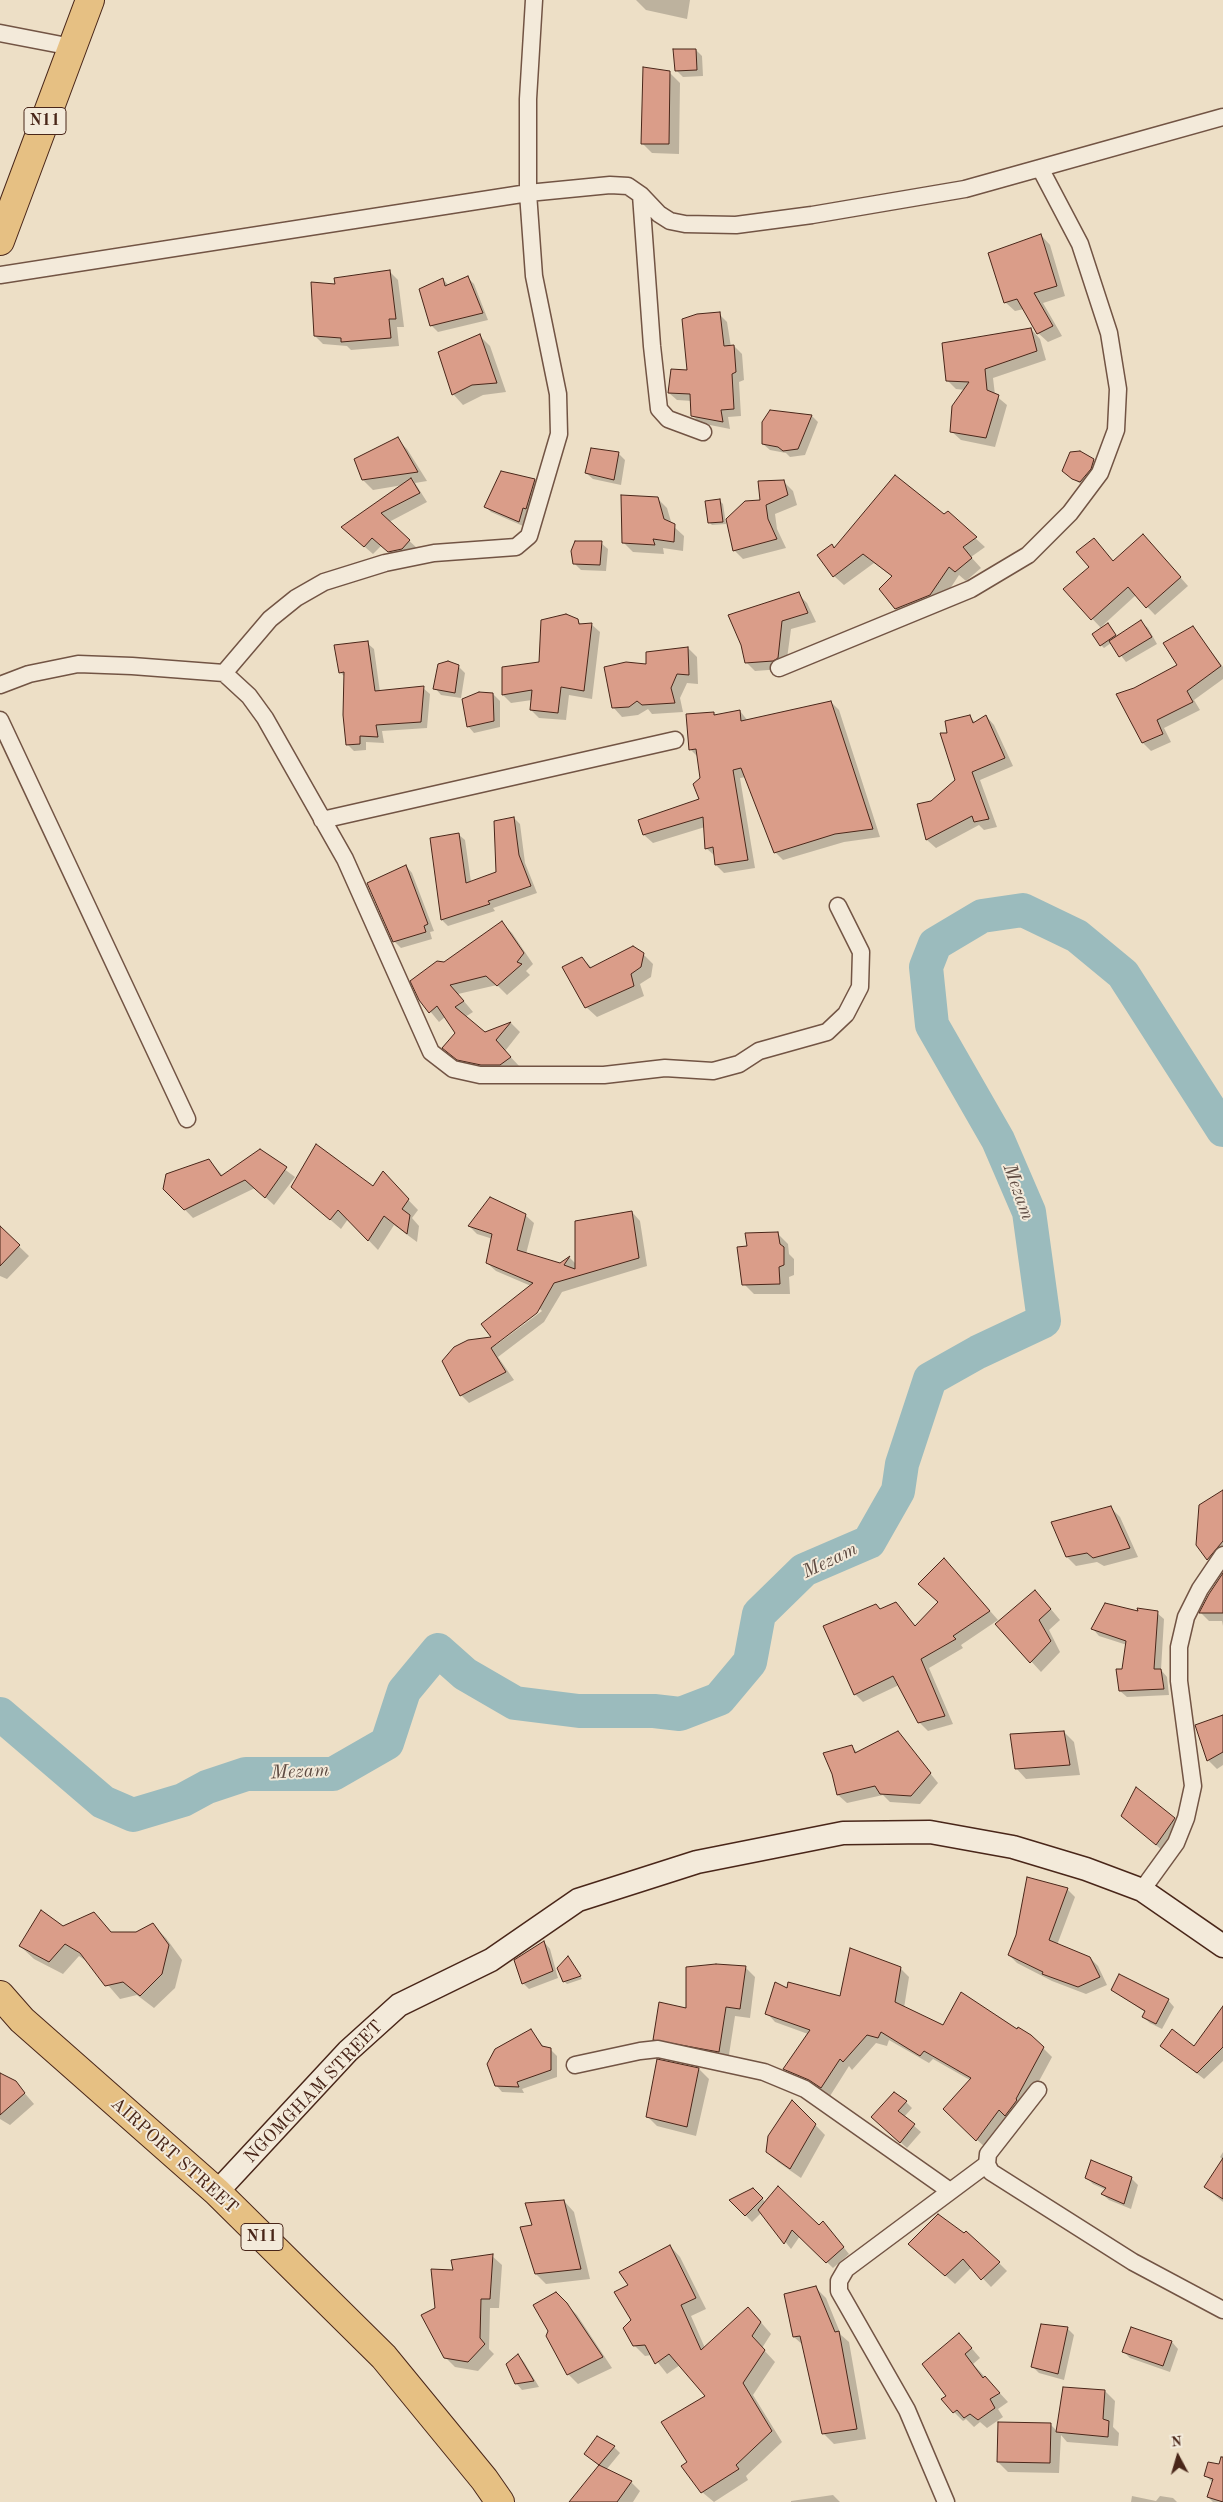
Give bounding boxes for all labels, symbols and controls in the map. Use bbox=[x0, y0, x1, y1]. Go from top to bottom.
road number: N11 bbox=[24, 108, 66, 134]
water label: Mezam bbox=[997, 1161, 1039, 1223]
water label: Mezam bbox=[799, 1538, 861, 1584]
water label: Mezam bbox=[270, 1759, 330, 1785]
street label: NGOMGHAM STREET bbox=[240, 2016, 388, 2168]
street label: AIRPORT STREET bbox=[106, 2093, 242, 2219]
road number: N11 bbox=[241, 2224, 283, 2250]
north arrow bbox=[1153, 2432, 1203, 2482]
text: N bbox=[1170, 2435, 1182, 2450]

